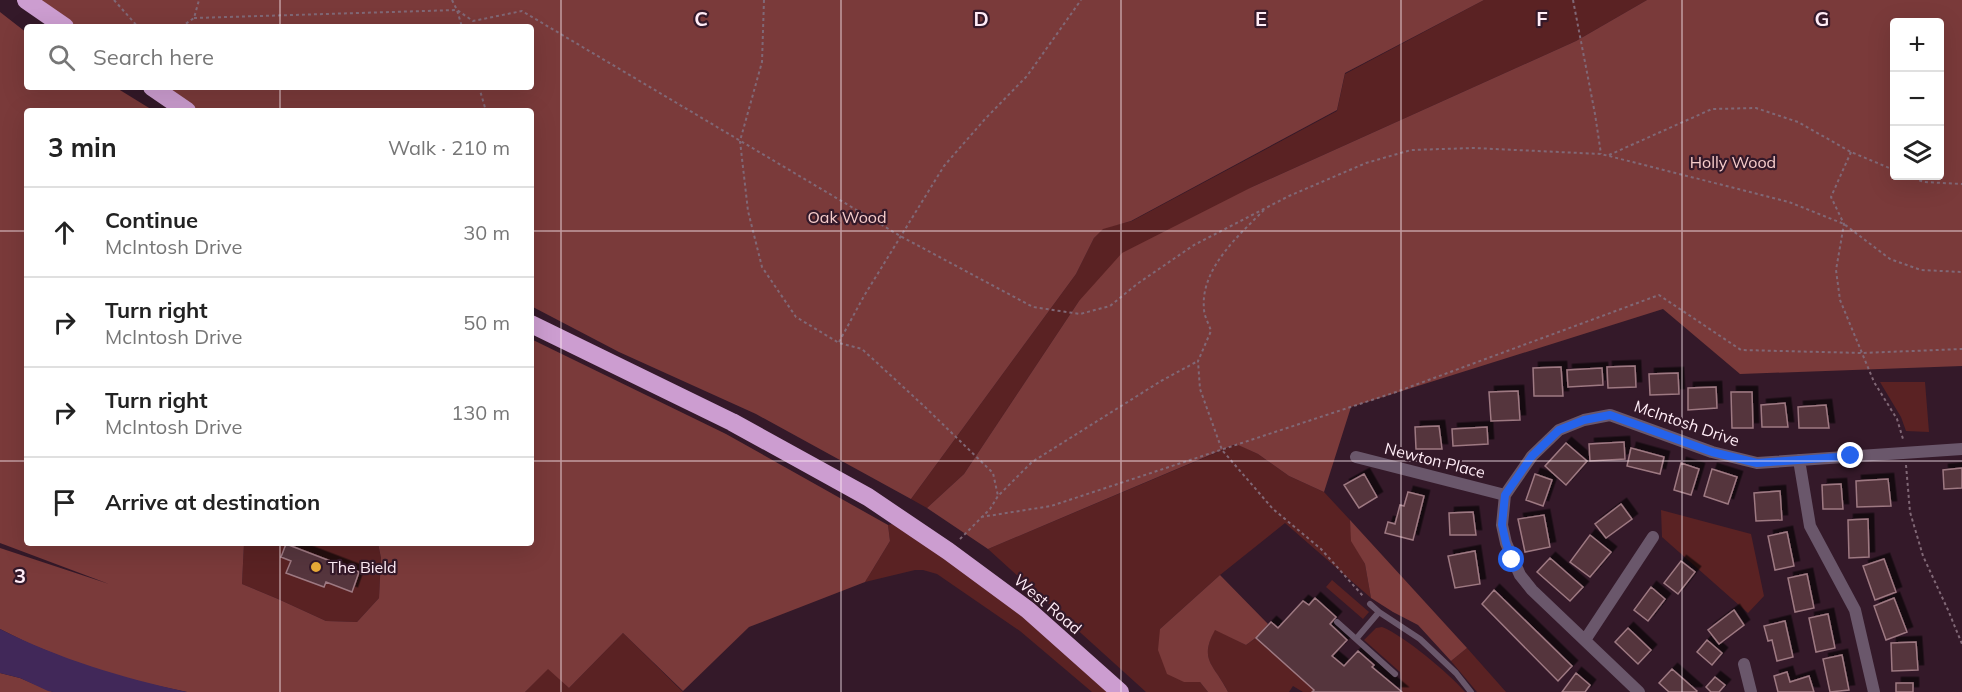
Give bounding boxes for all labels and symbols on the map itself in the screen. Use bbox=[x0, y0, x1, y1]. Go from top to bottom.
text: C bbox=[694, 6, 708, 31]
text: D bbox=[973, 6, 989, 31]
text: E bbox=[1255, 6, 1267, 31]
text: F bbox=[1536, 6, 1548, 31]
text: G bbox=[1815, 6, 1829, 31]
park label: Holly Wood bbox=[1690, 152, 1776, 172]
park label: Oak Wood bbox=[807, 207, 887, 227]
street label: McIntosh Drive bbox=[1632, 396, 1742, 450]
street label: Newton Place bbox=[1383, 438, 1487, 482]
route end bbox=[1837, 442, 1863, 468]
route start bbox=[1498, 546, 1524, 572]
place label: The Bield bbox=[328, 557, 397, 577]
marker: The Bield bbox=[309, 560, 323, 574]
text: 3 bbox=[14, 563, 26, 588]
street label: West Road bbox=[1010, 570, 1086, 638]

